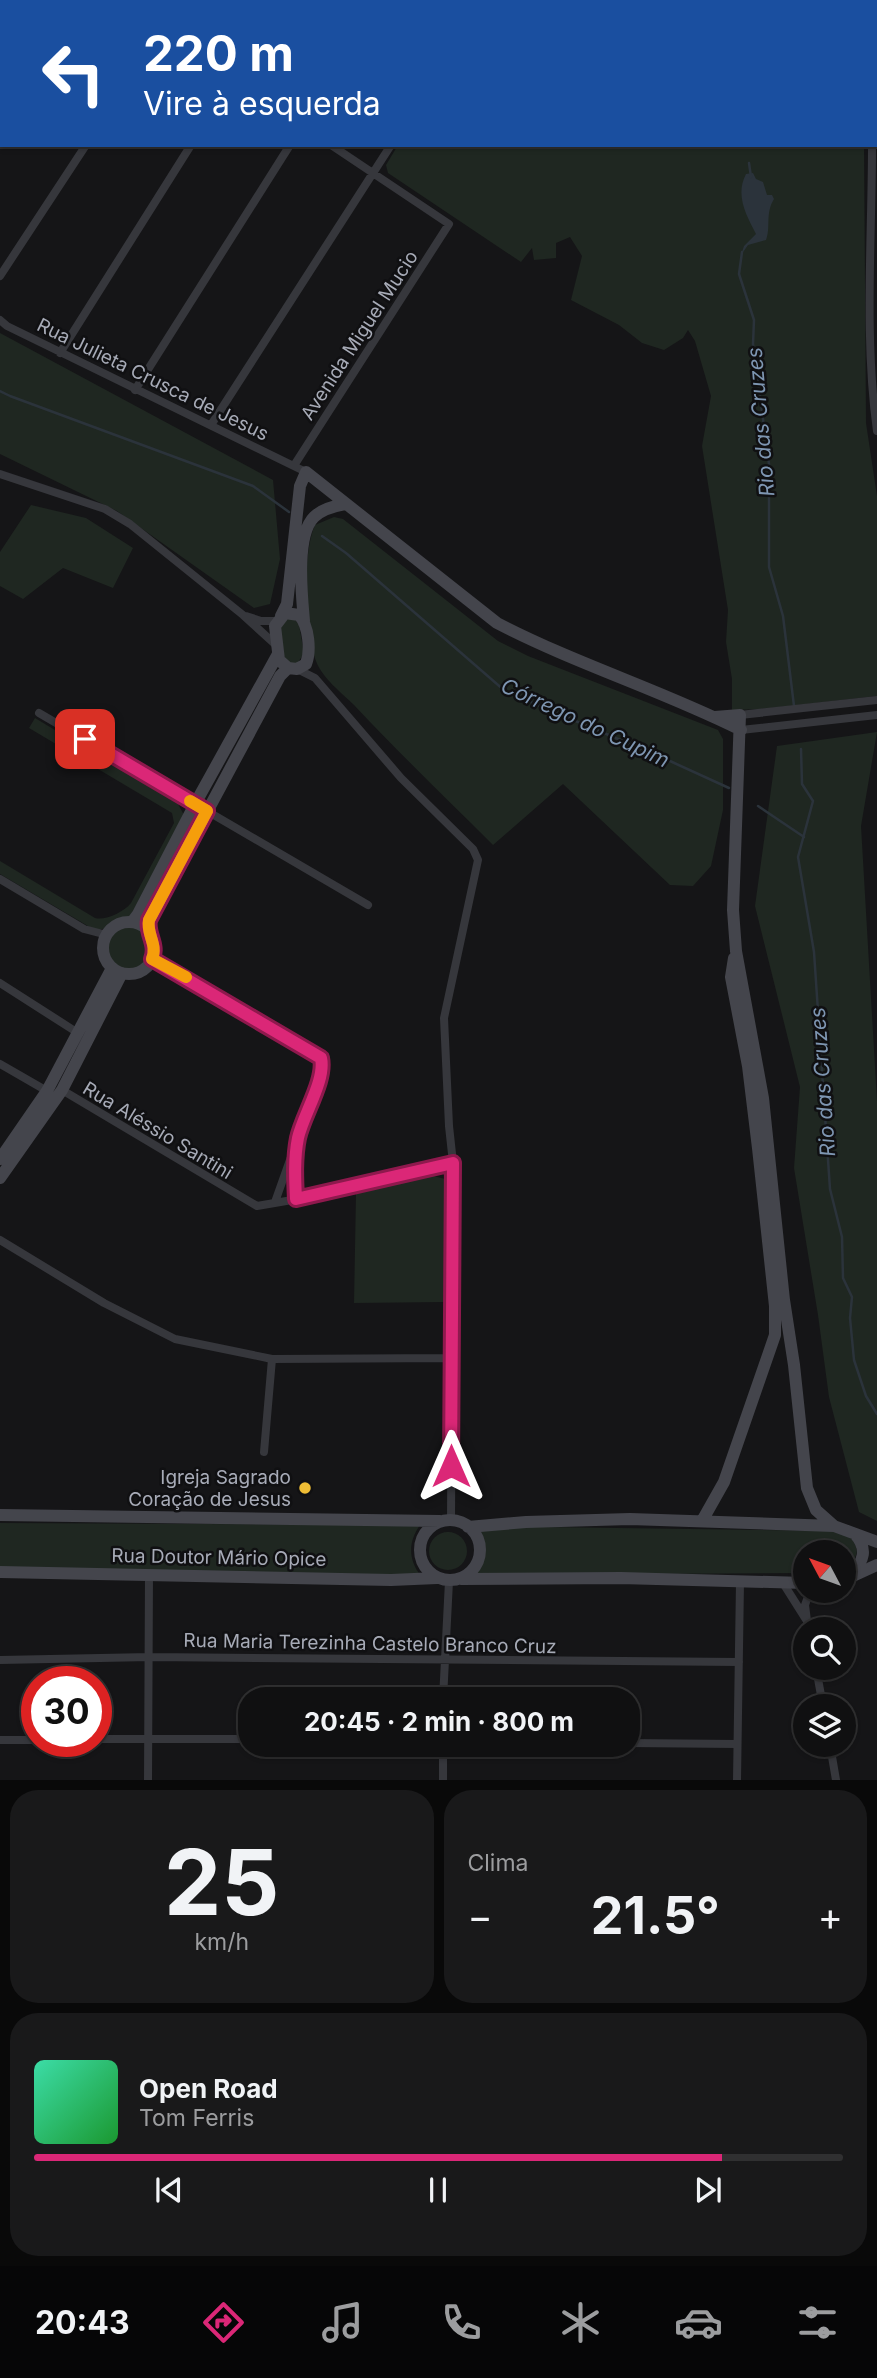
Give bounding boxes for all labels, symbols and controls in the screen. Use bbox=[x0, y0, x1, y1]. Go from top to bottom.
text: 220 m bbox=[143, 24, 294, 83]
icon: left bbox=[28, 28, 119, 119]
text: Vire à esquerda bbox=[143, 84, 381, 123]
street label: Avenida Miguel Mucio bbox=[296, 246, 423, 424]
street label: Rua Julieta Crusca de Jesus bbox=[33, 313, 272, 446]
water label: Rio das Cruzes bbox=[742, 346, 779, 498]
water label: Córrego do Cupim bbox=[497, 673, 673, 772]
pin bbox=[55, 709, 115, 769]
icon: arrive bbox=[66, 720, 104, 758]
water label: Rio das Cruzes bbox=[805, 1006, 840, 1158]
street label: Rua Aléssio Santini bbox=[79, 1077, 237, 1184]
position arrow bbox=[414, 1429, 488, 1503]
place label: Igreja Sagrado Coração de Jesus bbox=[128, 1466, 291, 1511]
marker: Igreja Sagrado Coração de Jesus bbox=[297, 1480, 313, 1496]
north arrow bbox=[793, 1540, 856, 1603]
map controls bbox=[793, 1540, 856, 1757]
street label: Rua Doutor Mário Opice bbox=[111, 1544, 327, 1571]
button: search bbox=[793, 1617, 856, 1680]
street label: Rua Maria Terezinha Castelo Branco Cruz bbox=[183, 1629, 557, 1658]
speed limit sign: 30 bbox=[21, 1666, 112, 1757]
button: layers bbox=[793, 1694, 856, 1757]
text: 20:45 · 2 min · 800 m bbox=[304, 1706, 574, 1737]
text: 25 bbox=[164, 1827, 279, 1937]
text: Clima bbox=[468, 1849, 529, 1877]
text: 21.5° bbox=[591, 1884, 720, 1947]
text: − bbox=[468, 1893, 493, 1939]
text: + bbox=[818, 1893, 843, 1939]
text: km/h bbox=[194, 1928, 249, 1956]
text: Open Road bbox=[139, 2073, 278, 2104]
text: Tom Ferris bbox=[139, 2104, 254, 2132]
icon: previous bbox=[150, 2171, 188, 2209]
icon: pause bbox=[419, 2171, 457, 2209]
icon: next bbox=[689, 2171, 727, 2209]
icon: directions bbox=[199, 2298, 248, 2347]
icon: music bbox=[318, 2298, 367, 2347]
icon: phone bbox=[437, 2298, 486, 2347]
icon: climate bbox=[556, 2298, 605, 2347]
icon: car bbox=[674, 2298, 723, 2347]
icon: filters bbox=[793, 2298, 842, 2347]
text: 20:43 bbox=[35, 2303, 130, 2342]

